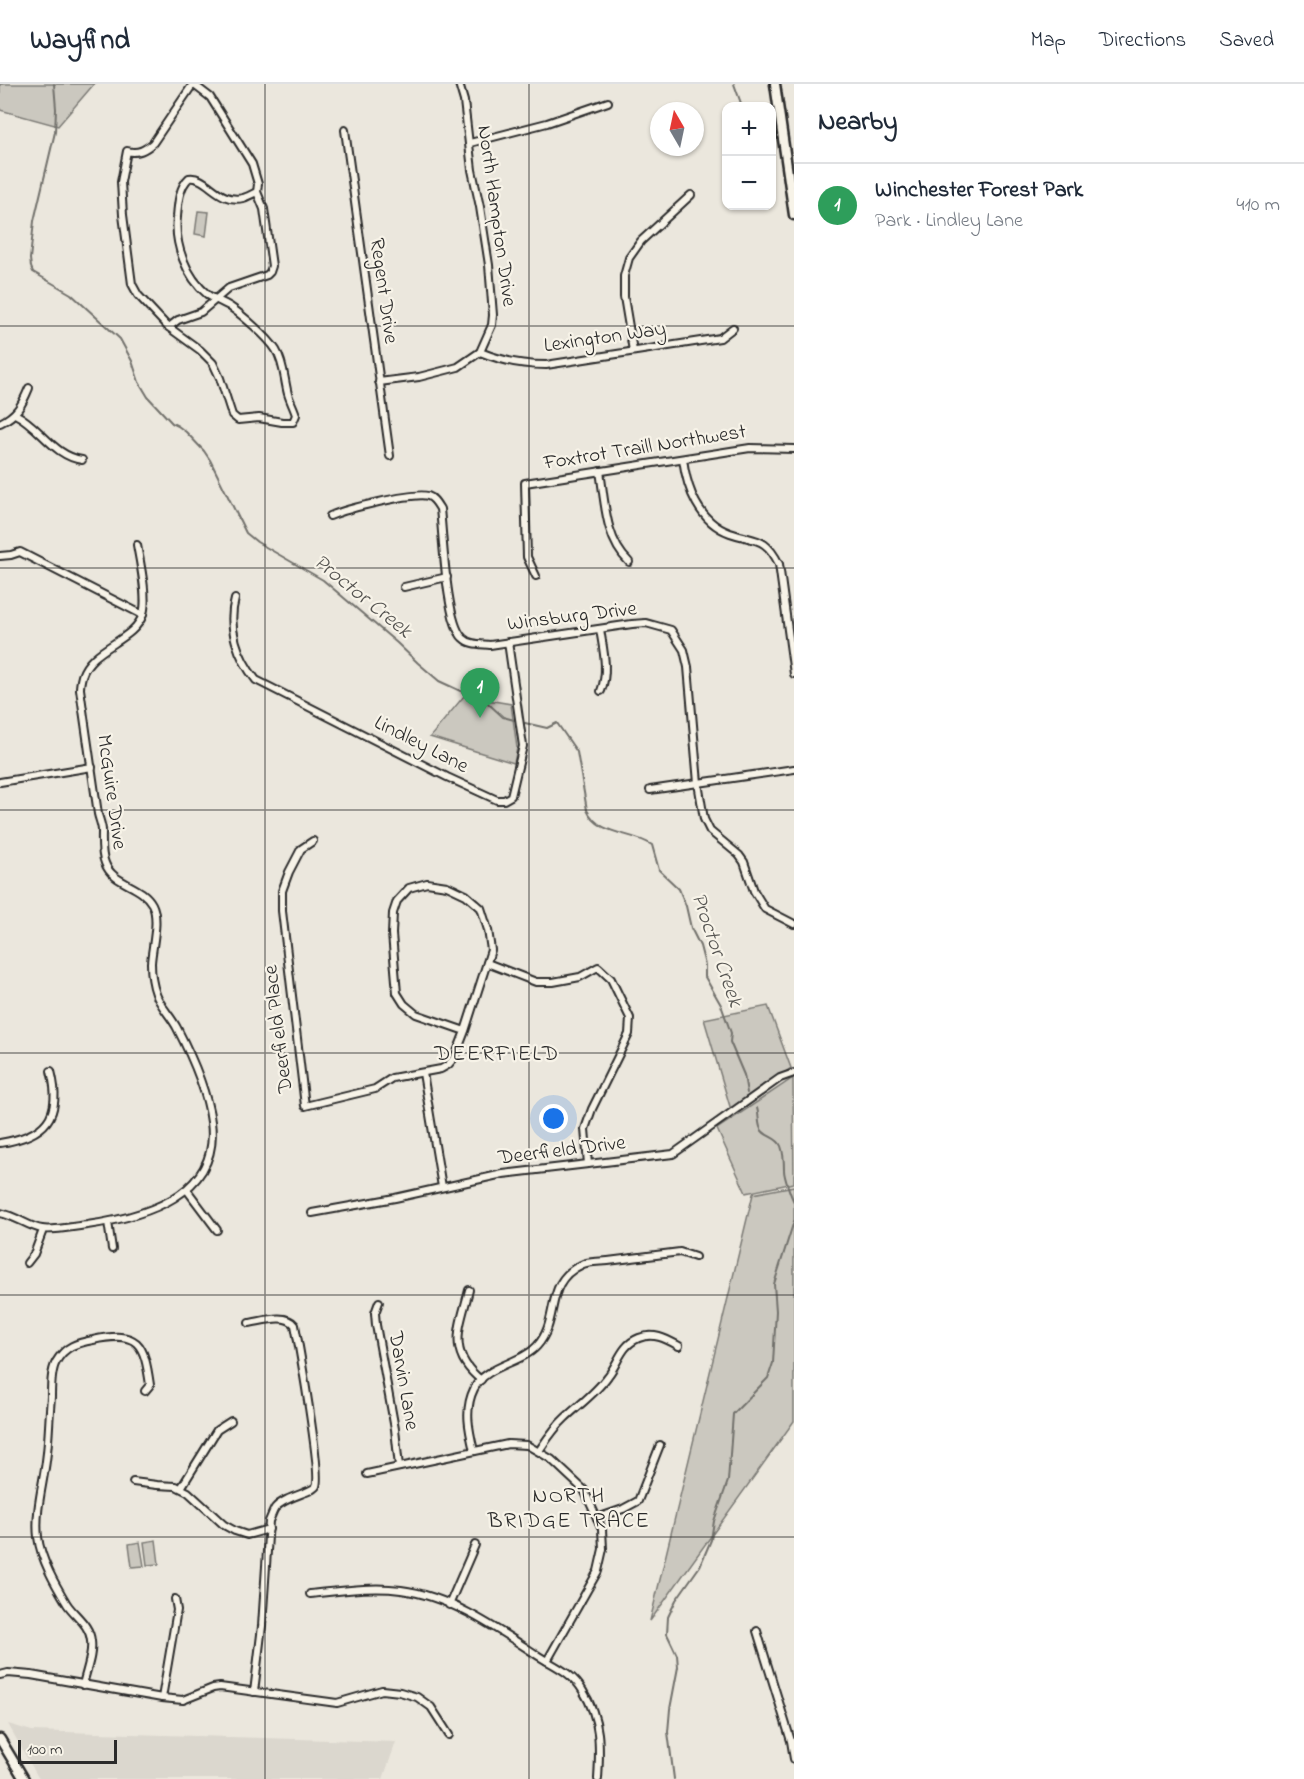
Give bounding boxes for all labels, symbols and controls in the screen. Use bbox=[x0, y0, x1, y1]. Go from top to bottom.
text: Wayfind bbox=[30, 21, 130, 62]
text: Map bbox=[1030, 26, 1066, 56]
text: Directions bbox=[1099, 26, 1186, 56]
text: Saved bbox=[1219, 26, 1274, 56]
north arrow bbox=[650, 102, 704, 156]
map controls bbox=[722, 102, 776, 210]
button: + bbox=[722, 102, 776, 156]
text: Nearby bbox=[818, 104, 897, 142]
street label: North Hampton Drive bbox=[468, 124, 524, 309]
button: − bbox=[722, 156, 776, 210]
text: Winchester Forest Park bbox=[875, 175, 1083, 207]
text: 1 bbox=[834, 191, 841, 220]
text: 410 m bbox=[1236, 191, 1280, 220]
text: Park · Lindley Lane bbox=[875, 207, 1023, 236]
street label: Regent Drive bbox=[359, 236, 405, 347]
street label: Lexington Way bbox=[542, 315, 668, 363]
street label: Foxtrot Traill Northwest bbox=[541, 417, 748, 479]
water label: Proctor Creek bbox=[306, 547, 419, 648]
street label: Winsburg Drive bbox=[506, 594, 639, 642]
pin: 1 bbox=[460, 668, 500, 718]
street label: Lindley Lane bbox=[368, 708, 474, 784]
street label: McGuire Drive bbox=[88, 732, 134, 852]
water label: Proctor Creek bbox=[682, 889, 751, 1013]
street label: Deerfield Place bbox=[256, 963, 302, 1096]
district label: DEERFIELD bbox=[433, 1039, 560, 1071]
your location bbox=[539, 1104, 568, 1133]
street label: Deerfield Drive bbox=[496, 1128, 628, 1174]
street label: Darvin Lane bbox=[379, 1328, 427, 1433]
district label: NORTH BRIDGE TRACE bbox=[487, 1481, 650, 1538]
scale bar bbox=[18, 1737, 117, 1764]
text: 100 m bbox=[27, 1738, 62, 1762]

